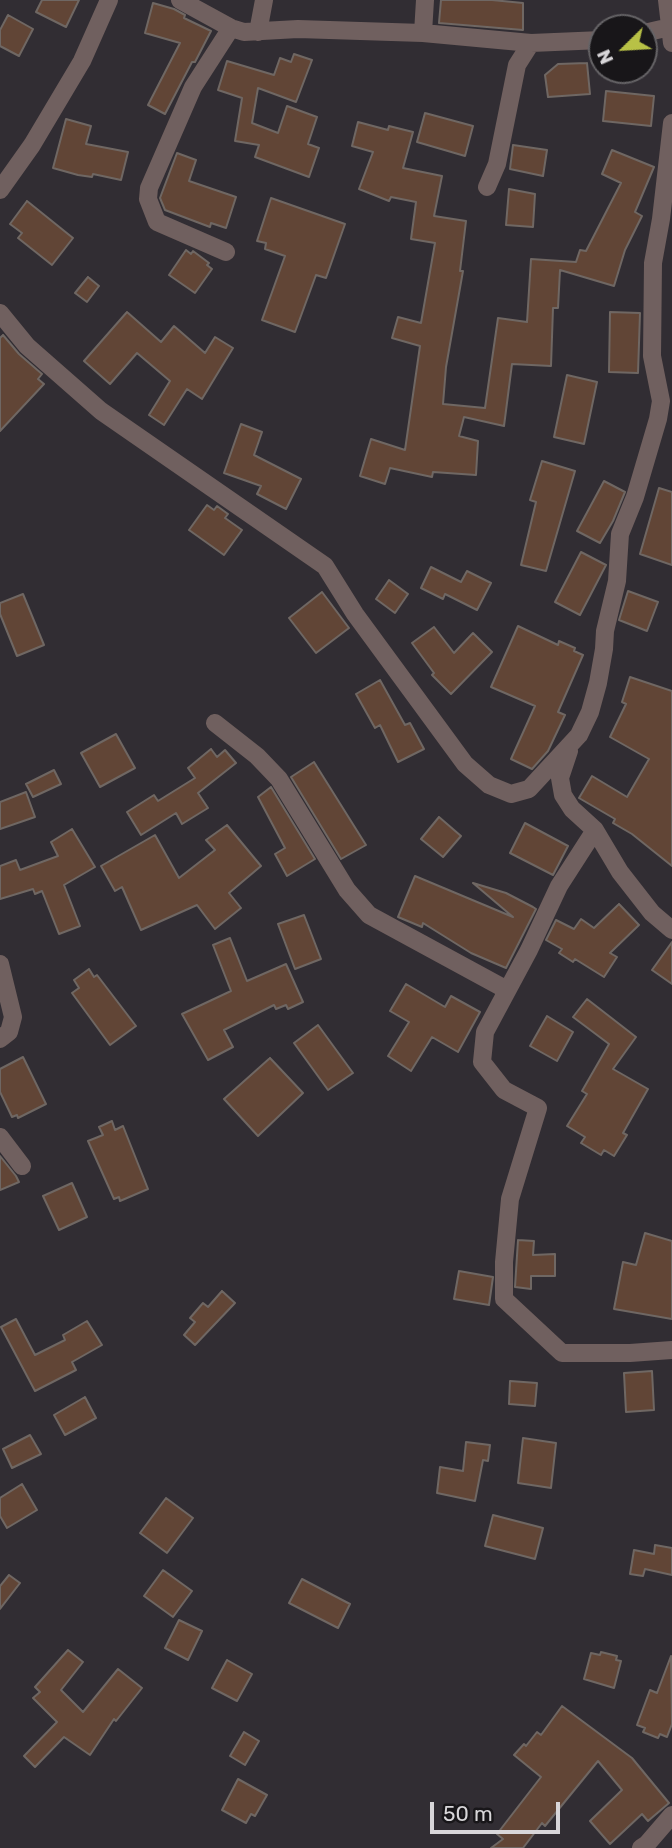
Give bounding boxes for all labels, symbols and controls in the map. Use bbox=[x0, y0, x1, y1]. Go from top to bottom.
north arrow bbox=[588, 14, 658, 84]
text: N bbox=[592, 46, 618, 68]
scale bar bbox=[434, 1788, 564, 1832]
text: 50 m bbox=[443, 1801, 493, 1826]

